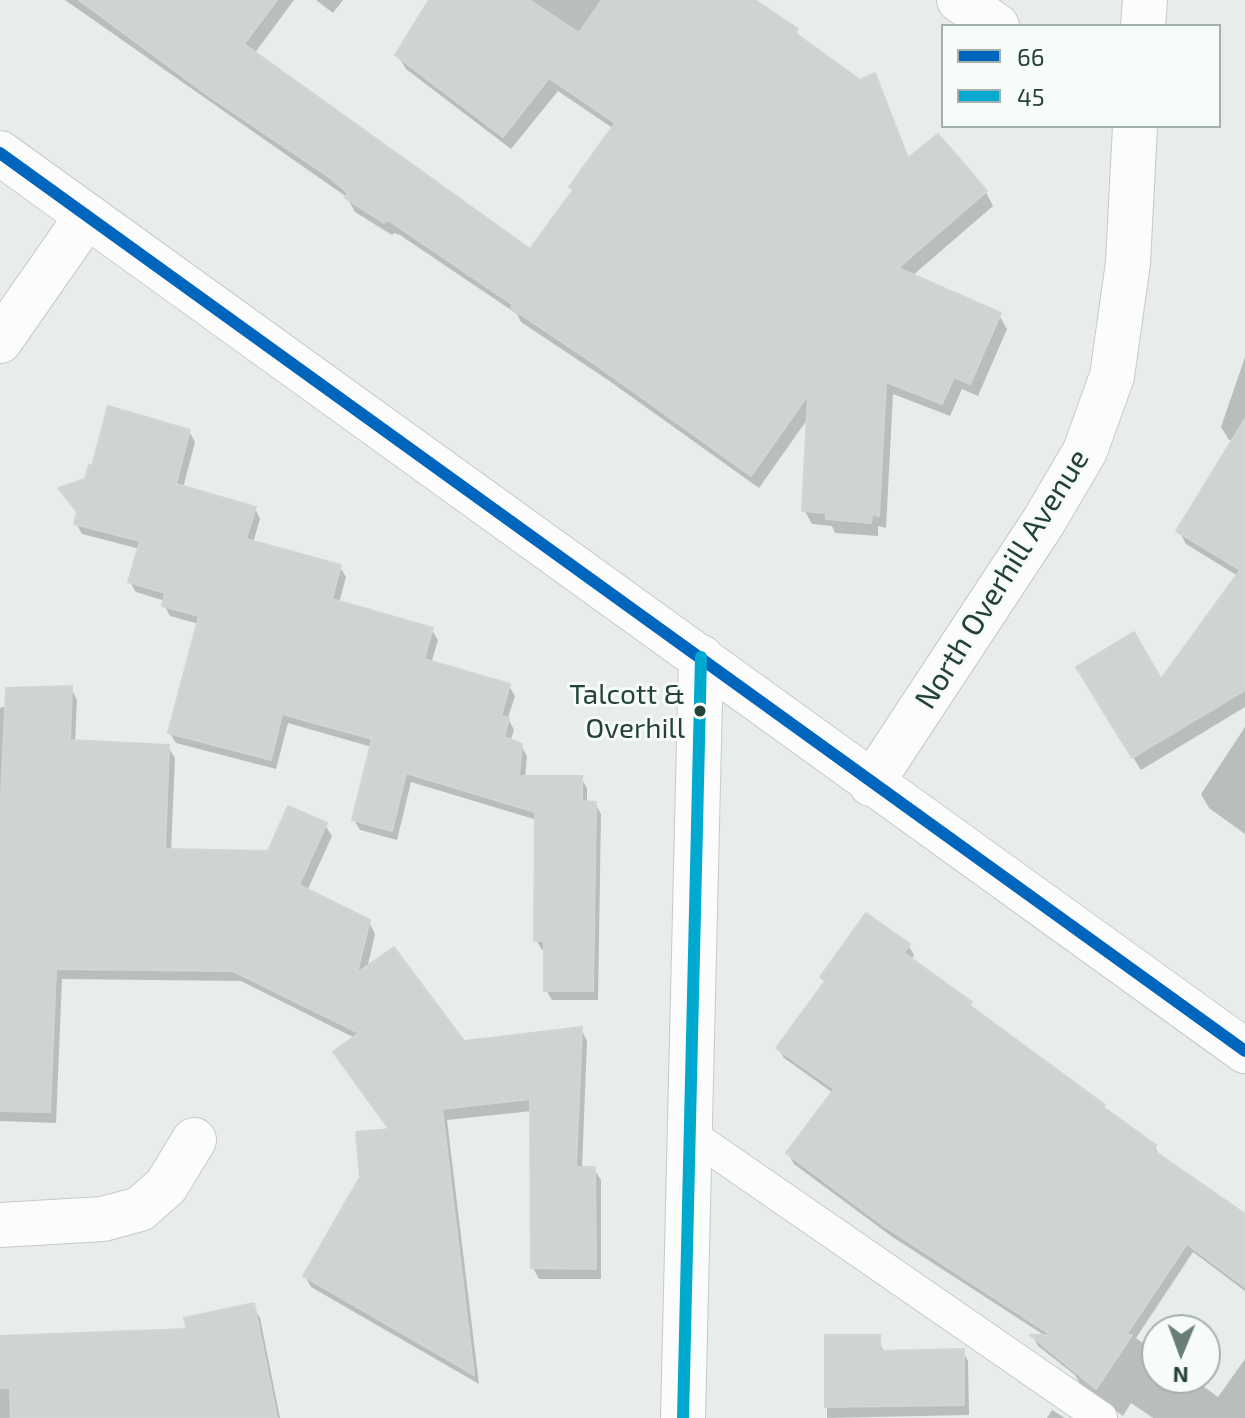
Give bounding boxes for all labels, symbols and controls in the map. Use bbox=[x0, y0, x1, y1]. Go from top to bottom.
legend bbox=[941, 24, 1221, 128]
text: 66 bbox=[1017, 42, 1044, 71]
text: 45 bbox=[1017, 82, 1045, 111]
street label: North Overhill Avenue bbox=[907, 442, 1097, 716]
place label: Talcott & Overhill bbox=[569, 678, 685, 744]
marker: Talcott & Overhill bbox=[692, 703, 708, 719]
north arrow bbox=[1141, 1314, 1221, 1394]
text: N bbox=[1172, 1363, 1189, 1389]

